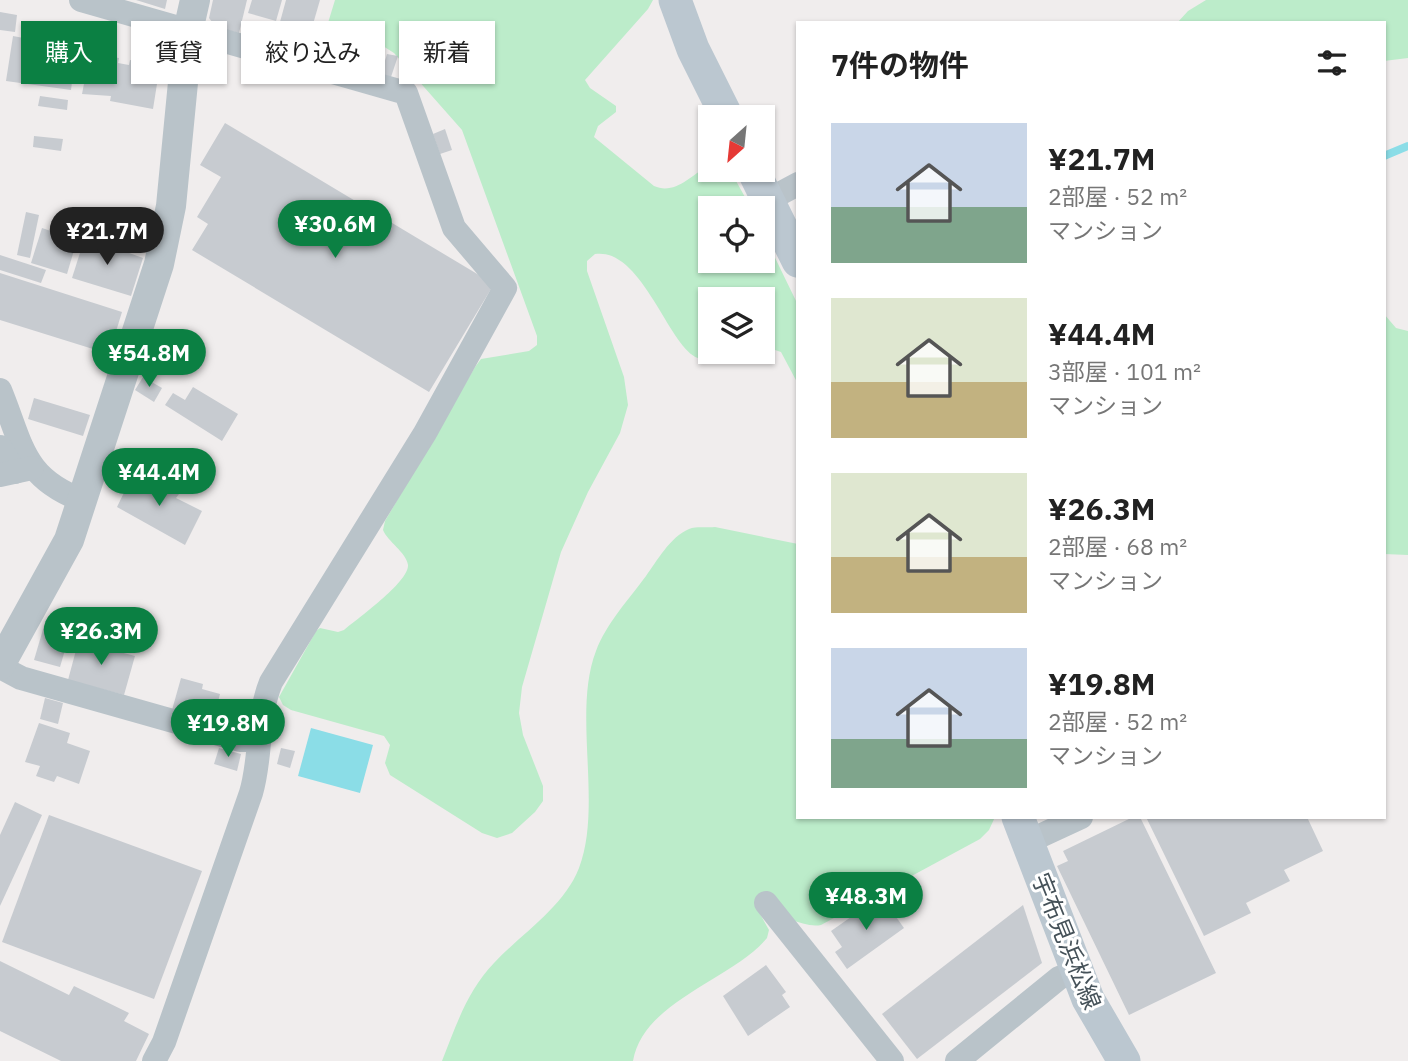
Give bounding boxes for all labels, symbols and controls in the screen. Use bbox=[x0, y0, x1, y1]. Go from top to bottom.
chip: 購入 bbox=[21, 21, 117, 84]
chip: 賃貸 bbox=[131, 21, 227, 84]
chip: 絞り込み bbox=[241, 21, 385, 84]
chip: 新着 bbox=[399, 21, 495, 84]
icon: filters bbox=[1313, 44, 1351, 82]
text: 7件の物件 bbox=[831, 45, 969, 84]
north arrow bbox=[698, 105, 775, 182]
map controls bbox=[698, 105, 775, 364]
text: ¥21.7M bbox=[1048, 139, 1155, 178]
icon: home bbox=[887, 151, 971, 235]
text: 2部屋 · 52 m² bbox=[1048, 181, 1187, 211]
button: locate bbox=[698, 196, 775, 273]
pin: ¥30.6M bbox=[278, 201, 392, 260]
pin: ¥21.7M bbox=[50, 208, 164, 267]
text: ¥30.6M bbox=[294, 208, 376, 238]
text: ¥21.7M bbox=[66, 215, 148, 245]
text: マンション bbox=[1048, 215, 1163, 245]
button: layers bbox=[698, 287, 775, 364]
text: ¥44.4M bbox=[1048, 314, 1155, 353]
icon: home bbox=[887, 326, 971, 410]
pin: ¥54.8M bbox=[92, 330, 206, 389]
text: ¥54.8M bbox=[108, 337, 190, 367]
text: 3部屋 · 101 m² bbox=[1048, 356, 1201, 386]
text: マンション bbox=[1048, 390, 1163, 420]
pin: ¥44.4M bbox=[102, 448, 216, 508]
text: ¥44.4M bbox=[118, 456, 200, 486]
text: ¥26.3M bbox=[1048, 489, 1155, 528]
icon: home bbox=[887, 501, 971, 585]
text: 2部屋 · 68 m² bbox=[1048, 531, 1187, 561]
text: マンション bbox=[1048, 565, 1163, 595]
pin: ¥26.3M bbox=[44, 608, 158, 667]
text: ¥26.3M bbox=[60, 615, 142, 645]
text: ¥19.8M bbox=[1048, 664, 1155, 703]
icon: home bbox=[887, 676, 971, 760]
pin: ¥19.8M bbox=[171, 700, 285, 759]
text: 2部屋 · 52 m² bbox=[1048, 706, 1187, 736]
text: ¥19.8M bbox=[187, 707, 269, 737]
text: マンション bbox=[1048, 740, 1163, 770]
street label: 宇布見浜松線 bbox=[1025, 868, 1109, 1014]
pin: ¥48.3M bbox=[809, 872, 923, 932]
text: ¥48.3M bbox=[825, 880, 907, 910]

